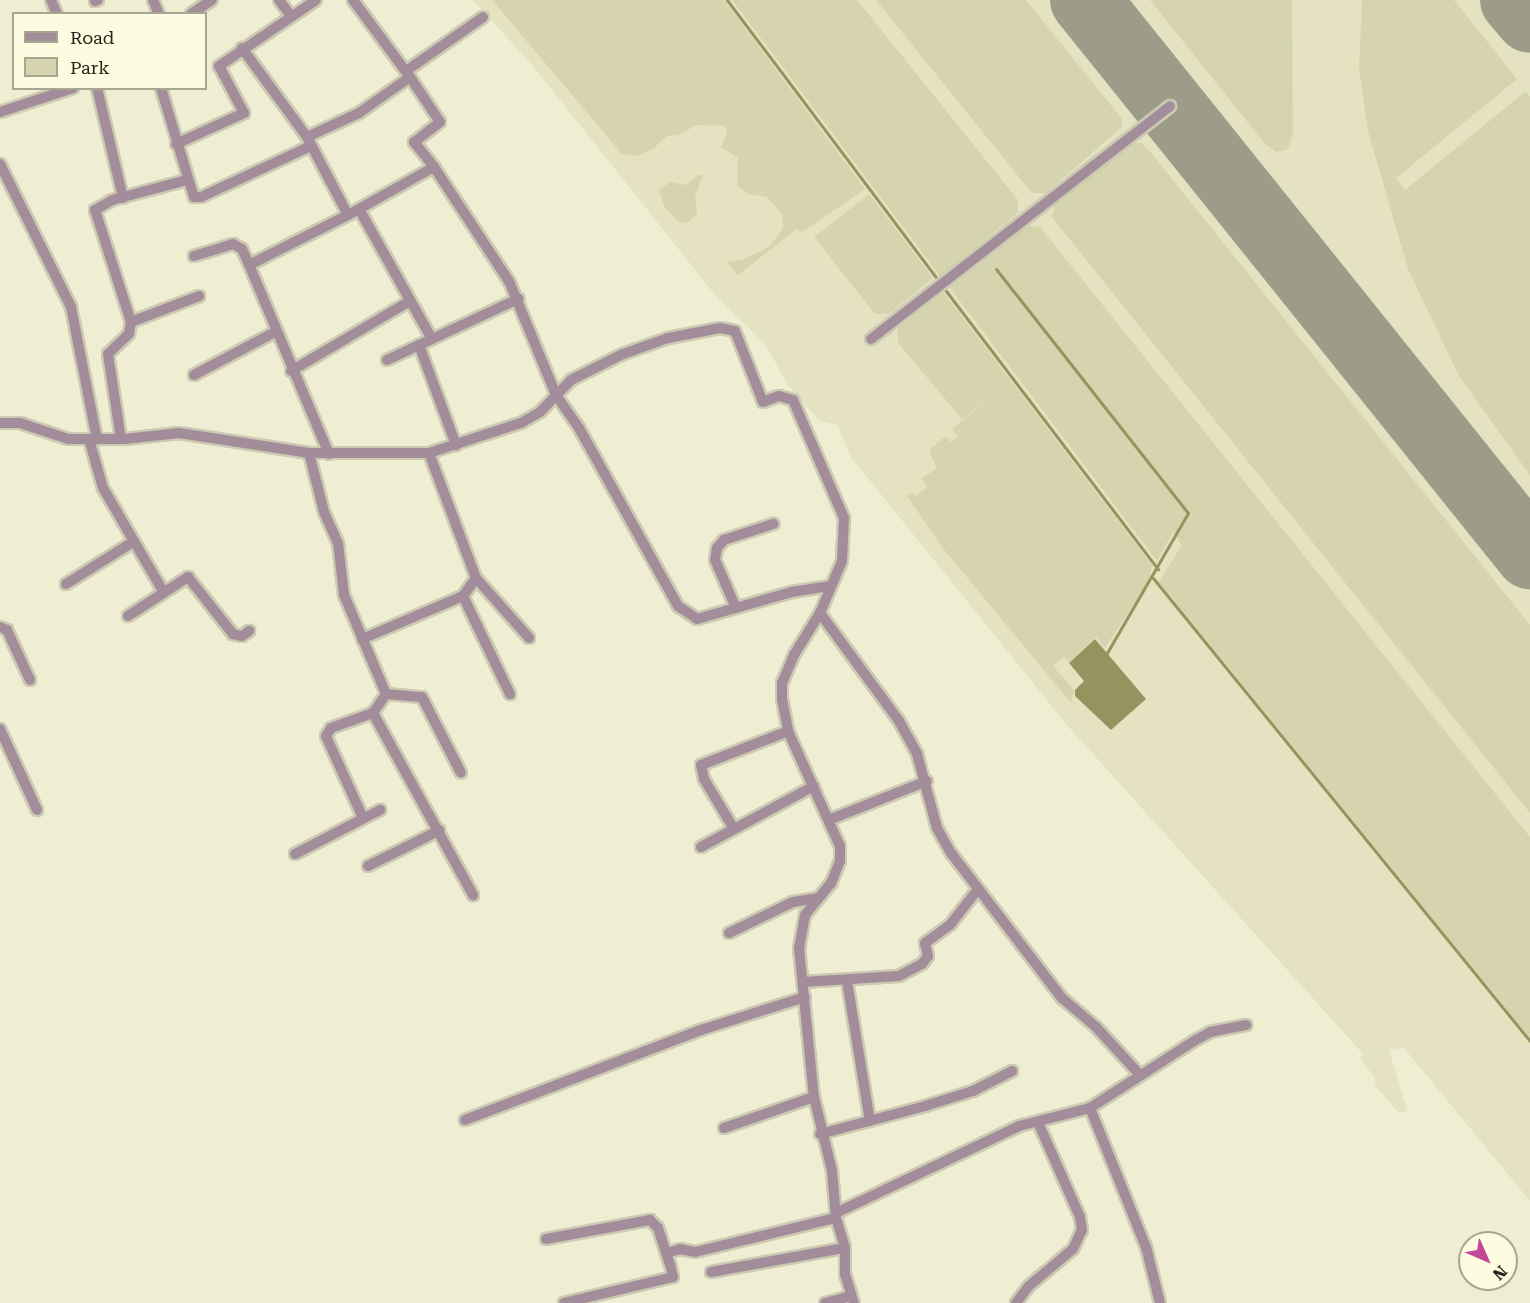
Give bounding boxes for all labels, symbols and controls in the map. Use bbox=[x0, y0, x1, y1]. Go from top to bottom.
legend bbox=[12, 12, 207, 90]
text: Road bbox=[70, 27, 114, 48]
text: Park bbox=[70, 57, 110, 78]
north arrow bbox=[1458, 1231, 1518, 1291]
text: N bbox=[1489, 1262, 1511, 1284]

